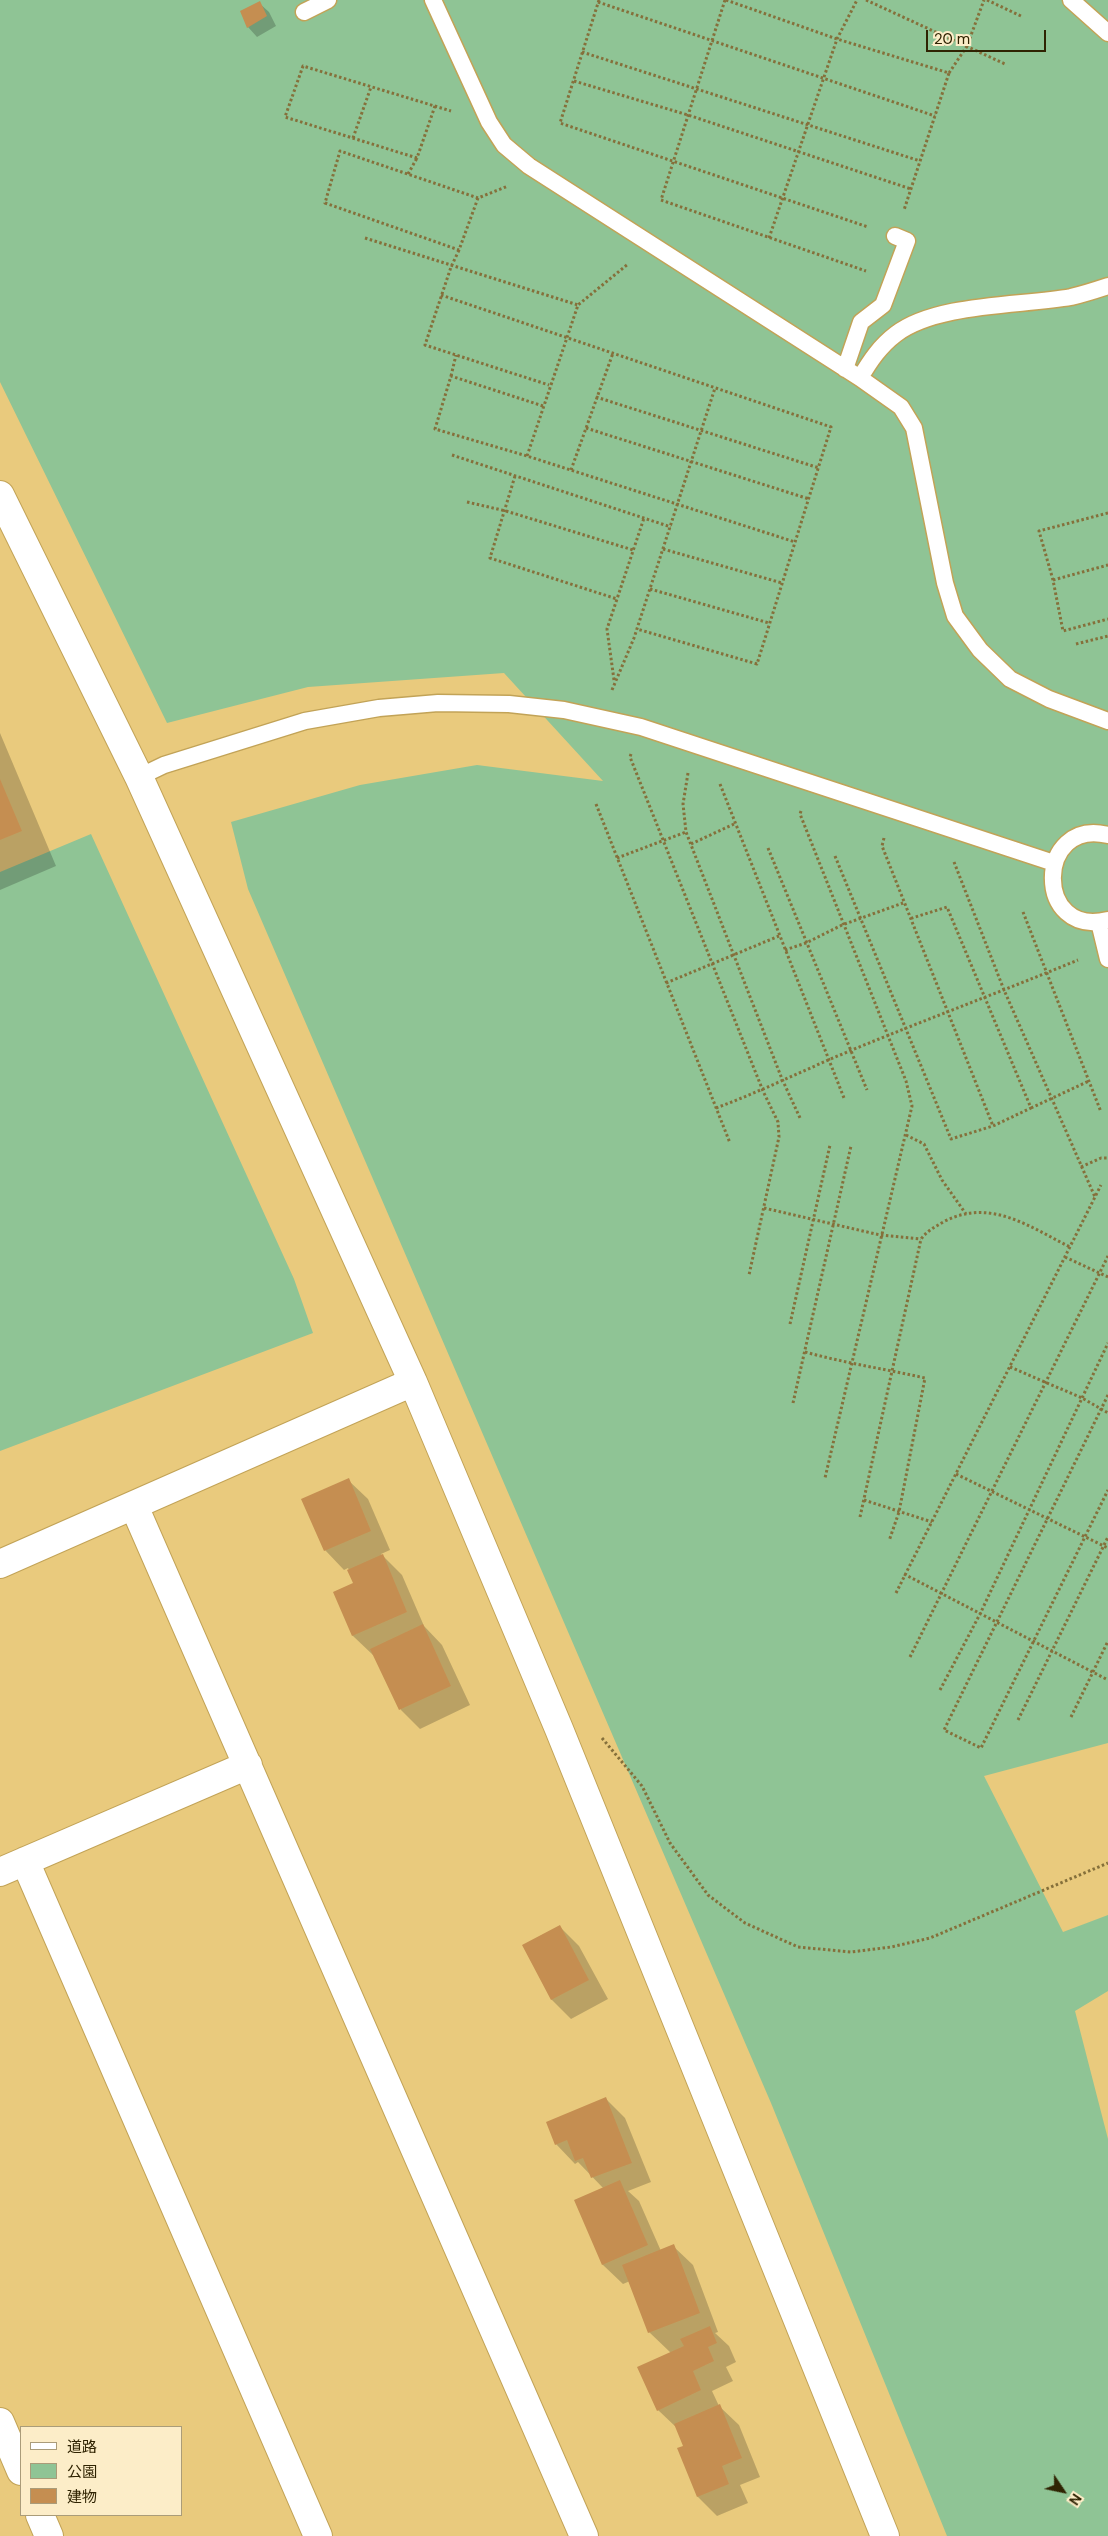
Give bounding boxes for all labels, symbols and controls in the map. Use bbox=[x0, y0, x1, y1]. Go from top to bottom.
scale bar bbox=[928, 20, 1048, 52]
text: 20 m bbox=[934, 29, 970, 49]
legend bbox=[20, 2426, 182, 2516]
text: 道路 bbox=[67, 2437, 97, 2457]
text: 公園 bbox=[67, 2462, 97, 2482]
north arrow bbox=[1038, 2466, 1088, 2516]
text: 建物 bbox=[67, 2487, 97, 2507]
text: N bbox=[1065, 2490, 1086, 2509]

